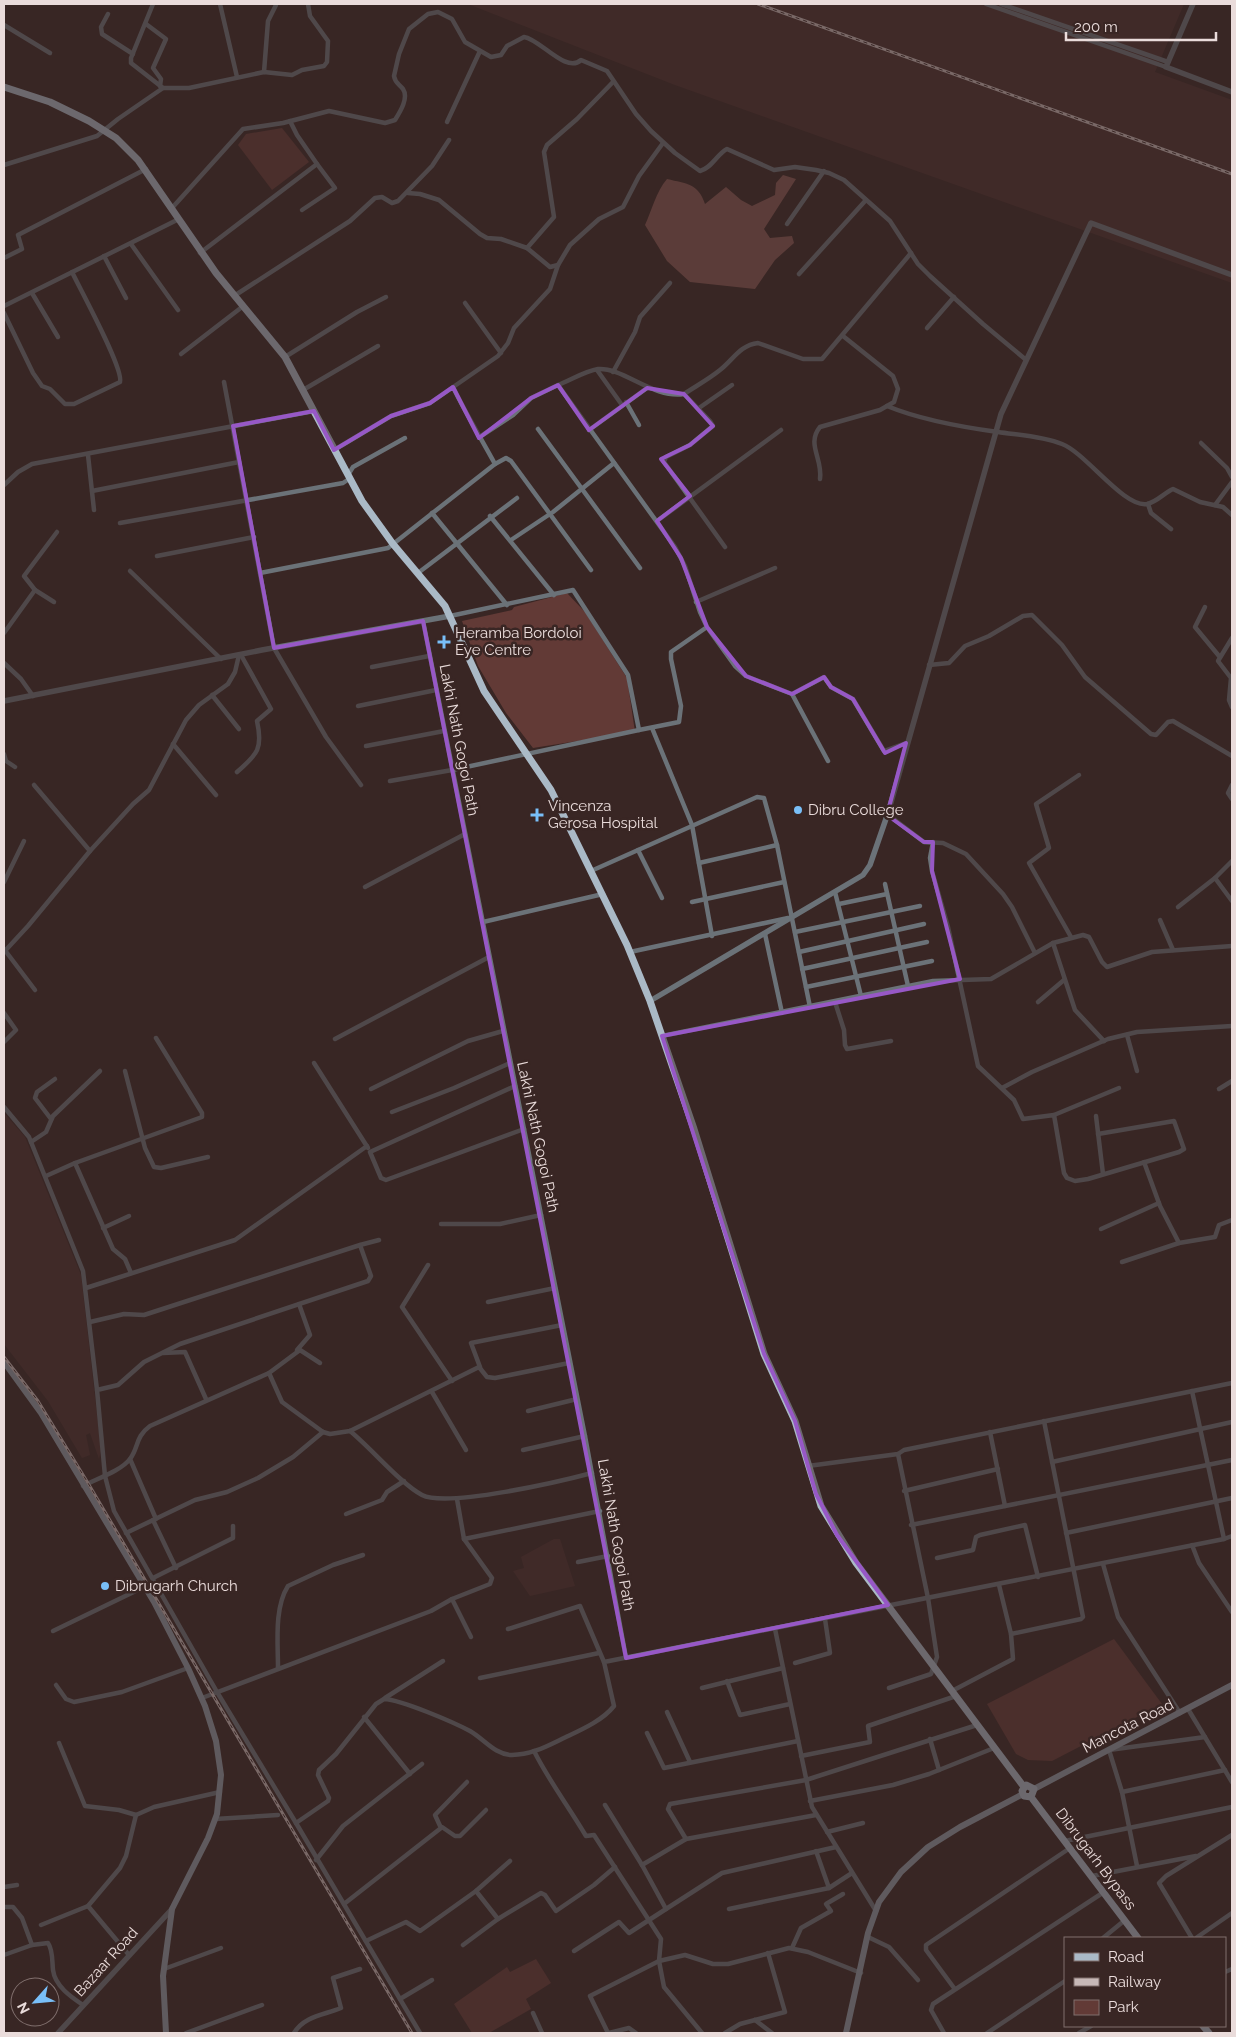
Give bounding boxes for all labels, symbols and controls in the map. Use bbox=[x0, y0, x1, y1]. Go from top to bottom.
scale bar bbox=[1066, 10, 1216, 42]
text: 200 m bbox=[1074, 18, 1118, 36]
place label: Heramba Bordoloi Eye Centre bbox=[455, 624, 582, 659]
marker: Heramba Bordoloi Eye Centre bbox=[437, 635, 451, 649]
street label: Lakhi Nath Gogoi Path bbox=[435, 663, 483, 817]
place label: Vincenza Gerosa Hospital bbox=[548, 797, 659, 832]
place label: Dibru College bbox=[808, 801, 904, 819]
marker: Dibru College bbox=[792, 804, 804, 816]
marker: Vincenza Gerosa Hospital bbox=[530, 808, 544, 822]
street label: Lakhi Nath Gogoi Path bbox=[513, 1060, 563, 1214]
street label: Lakhi Nath Gogoi Path bbox=[594, 1458, 638, 1612]
place label: Dibrugarh Church bbox=[115, 1577, 238, 1595]
marker: Dibrugarh Church bbox=[99, 1580, 111, 1592]
street label: Mancota Road bbox=[1079, 1695, 1177, 1757]
street label: Dibrugarh Bypass bbox=[1052, 1805, 1140, 1913]
street label: Bazaar Road bbox=[70, 1924, 142, 2000]
legend bbox=[1064, 1937, 1226, 2027]
text: Road bbox=[1108, 1948, 1144, 1966]
text: Railway bbox=[1108, 1973, 1161, 1991]
north arrow bbox=[10, 1977, 60, 2027]
text: Park bbox=[1108, 1998, 1139, 2016]
text: N bbox=[14, 2000, 33, 2016]

